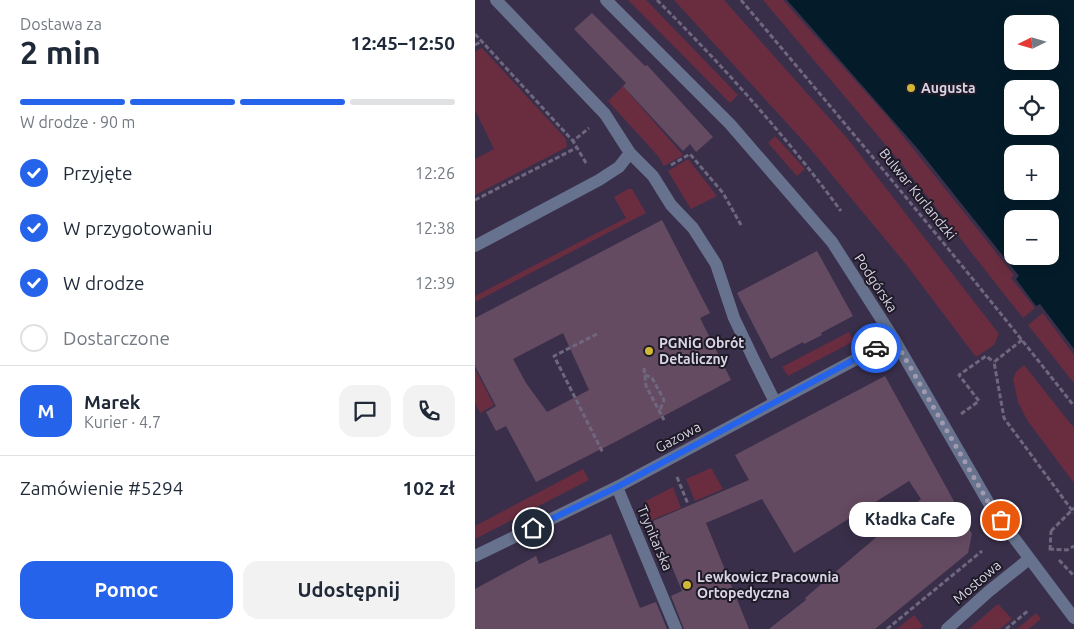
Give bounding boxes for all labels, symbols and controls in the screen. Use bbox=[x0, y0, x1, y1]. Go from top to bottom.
text: Dostawa za bbox=[20, 15, 102, 33]
north arrow bbox=[1004, 15, 1059, 70]
map controls bbox=[1004, 15, 1059, 265]
text: 12:45–12:50 bbox=[350, 32, 455, 54]
text: 2 min bbox=[20, 34, 101, 70]
place label: Augusta bbox=[921, 80, 976, 96]
button: locate bbox=[1004, 80, 1059, 135]
marker: Augusta bbox=[905, 82, 917, 94]
text: W drodze · 90 m bbox=[20, 113, 135, 131]
street label: Bulwar Kurlandzki bbox=[876, 145, 960, 243]
button: + bbox=[1004, 145, 1059, 200]
icon: check bbox=[20, 159, 48, 187]
text: Przyjęte bbox=[63, 162, 133, 184]
text: 12:26 bbox=[415, 164, 455, 182]
button: − bbox=[1004, 210, 1059, 265]
icon: check bbox=[20, 214, 48, 242]
text: W przygotowaniu bbox=[63, 217, 213, 239]
text: 12:38 bbox=[415, 219, 455, 237]
street label: Podgórska bbox=[851, 251, 901, 315]
icon: check bbox=[20, 269, 48, 297]
text: W drodze bbox=[63, 272, 145, 294]
text: 12:39 bbox=[415, 274, 455, 292]
courier bbox=[851, 323, 901, 373]
text: Dostarczone bbox=[63, 327, 170, 349]
icon: car bbox=[862, 334, 890, 362]
place label: PGNiG Obrót Detaliczny bbox=[659, 335, 744, 367]
marker: PGNiG Obrót Detaliczny bbox=[643, 345, 655, 357]
button: chat bbox=[339, 385, 391, 437]
button: phone bbox=[403, 385, 455, 437]
text: Marek bbox=[84, 391, 141, 413]
text: M bbox=[38, 400, 54, 422]
text: Kurier · 4.7 bbox=[84, 413, 161, 431]
street label: Gazowa bbox=[653, 418, 703, 456]
text: Zamówienie #5294 bbox=[20, 477, 184, 499]
text: 102 zł bbox=[403, 477, 455, 499]
pin bbox=[980, 499, 1022, 541]
callout: Kładka Cafe bbox=[849, 502, 971, 538]
street label: Trynitarska bbox=[634, 503, 676, 573]
icon: bag bbox=[987, 506, 1015, 534]
pin bbox=[512, 507, 554, 549]
text: Kładka Cafe bbox=[865, 510, 955, 528]
icon: home bbox=[519, 514, 547, 542]
street label: Mostowa bbox=[950, 557, 1004, 607]
button: Pomoc bbox=[20, 561, 233, 619]
button: Udostępnij bbox=[243, 561, 455, 619]
place label: Lewkowicz Pracownia Ortopedyczna bbox=[697, 569, 839, 601]
marker: Lewkowicz Pracownia Ortopedyczna bbox=[681, 579, 693, 591]

